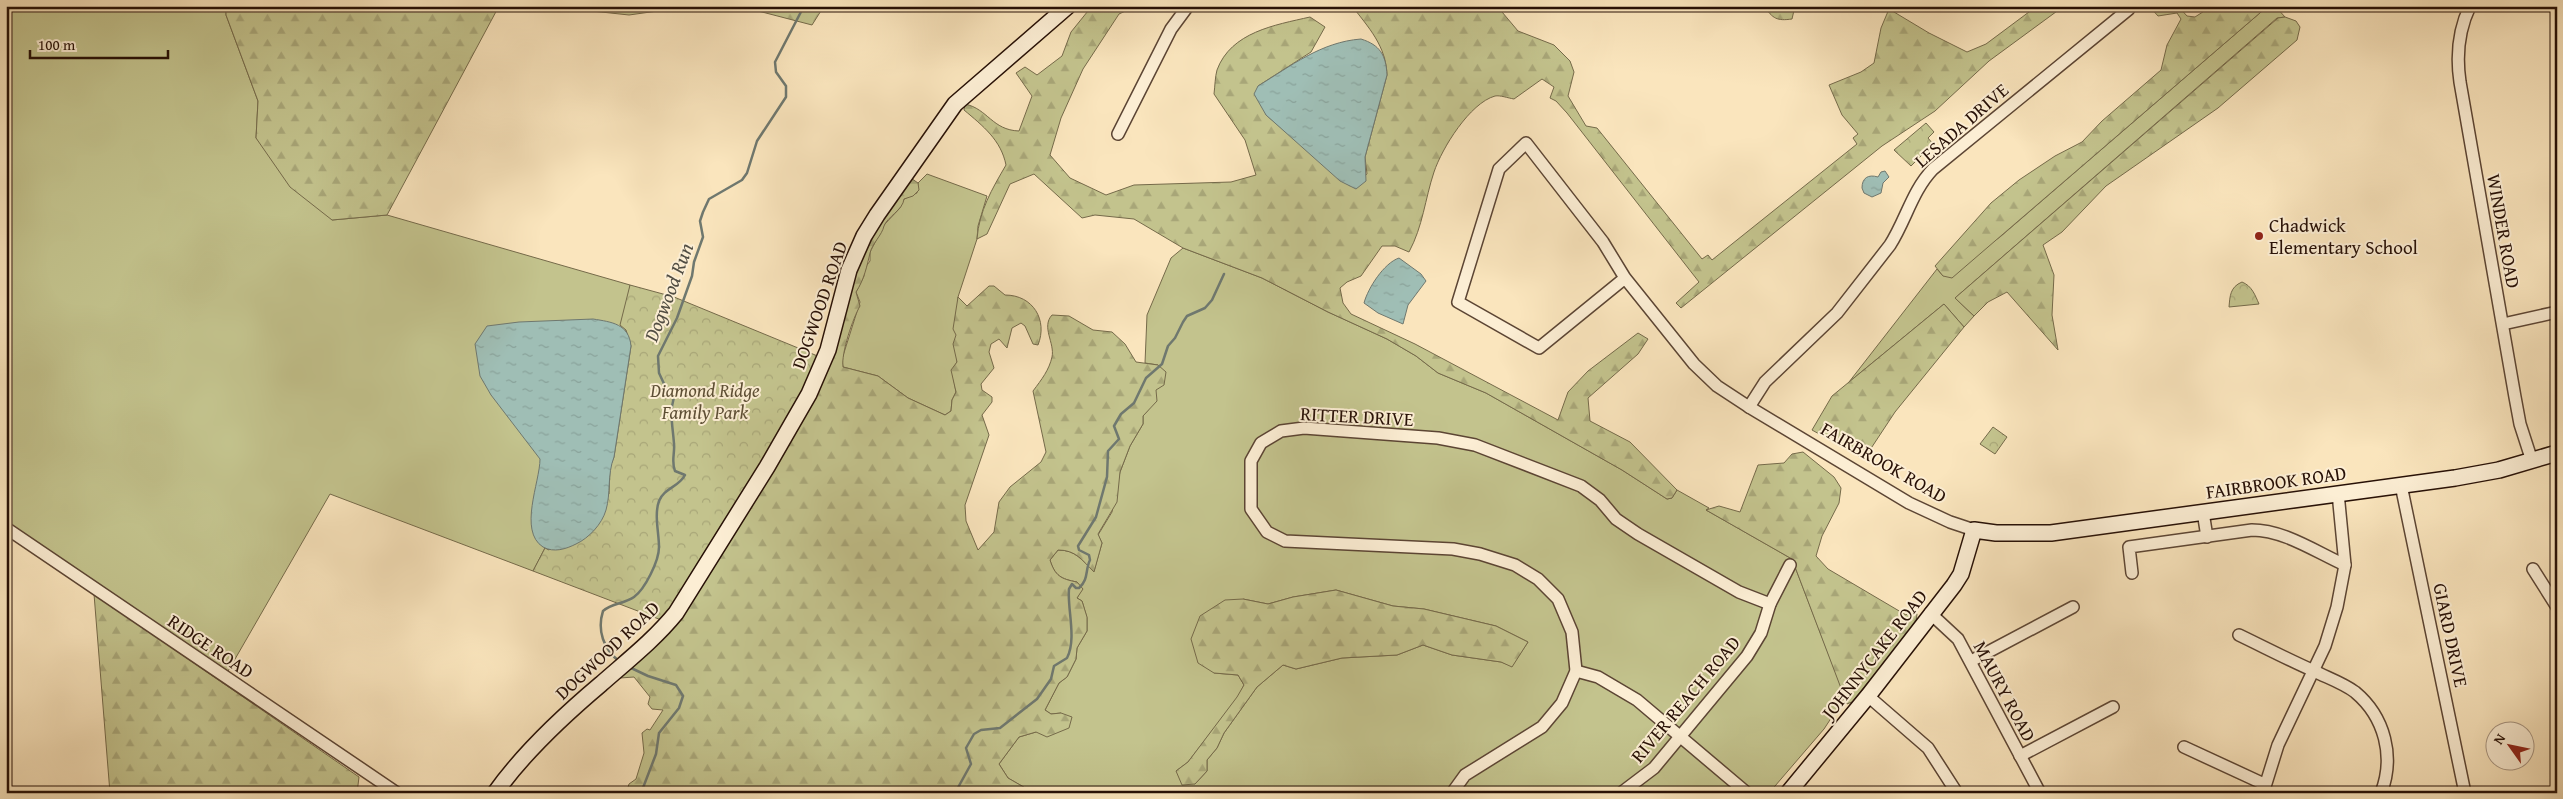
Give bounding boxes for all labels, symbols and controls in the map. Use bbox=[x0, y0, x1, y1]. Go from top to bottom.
scale bar bbox=[30, 28, 168, 60]
text: 100 m bbox=[38, 34, 76, 55]
street label: LESADA DRIVE bbox=[1908, 76, 2015, 174]
street label: WINDER ROAD bbox=[2480, 172, 2528, 290]
place label: Chadwick Elementary School bbox=[2269, 211, 2418, 261]
marker: Chadwick Elementary School bbox=[2253, 230, 2265, 242]
street label: DOGWOOD ROAD bbox=[784, 237, 854, 373]
water label: Dogwood Run bbox=[636, 238, 700, 347]
park label: Diamond Ridge Family Park bbox=[649, 376, 760, 426]
street label: RITTER DRIVE bbox=[1300, 399, 1415, 433]
street label: FAIRBROOK ROAD bbox=[1816, 415, 1952, 509]
street label: FAIRBROOK ROAD bbox=[2204, 458, 2348, 506]
street label: GIARD DRIVE bbox=[2426, 580, 2476, 690]
street label: JOHNNYCAKE ROAD bbox=[1813, 583, 1934, 726]
street label: DOGWOOD ROAD bbox=[549, 594, 665, 706]
street label: RIDGE ROAD bbox=[162, 607, 260, 685]
street label: RIVER REACH ROAD bbox=[1624, 630, 1746, 768]
street label: MAURY ROAD bbox=[1967, 636, 2043, 746]
north arrow bbox=[2486, 722, 2536, 772]
text: N bbox=[2488, 729, 2510, 748]

